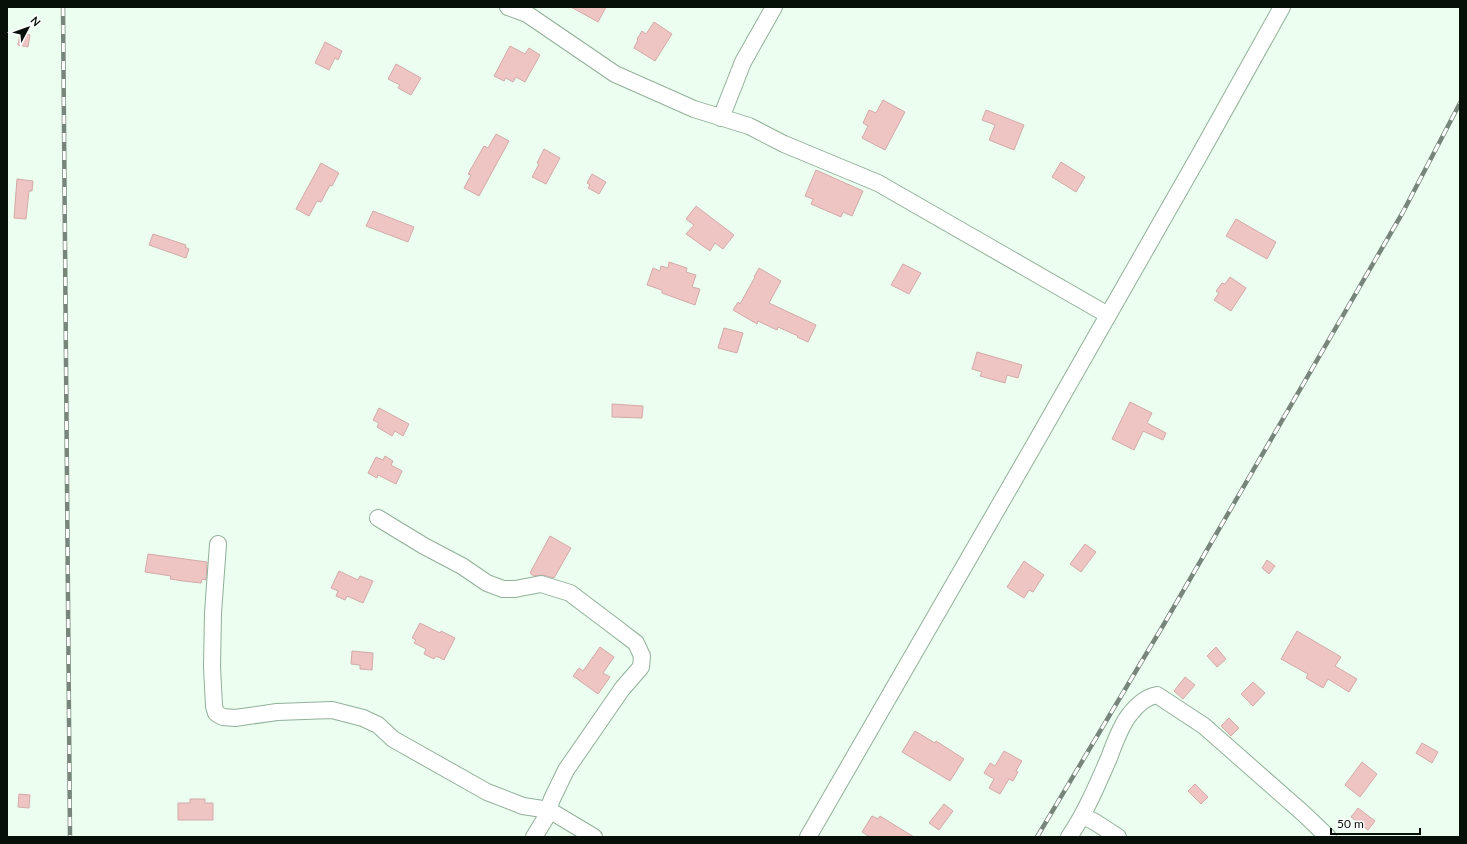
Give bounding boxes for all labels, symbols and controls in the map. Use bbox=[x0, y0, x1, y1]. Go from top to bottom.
north arrow bbox=[8, 8, 48, 48]
text: N bbox=[28, 14, 44, 29]
scale bar bbox=[1331, 810, 1420, 836]
text: 50 m bbox=[1337, 816, 1364, 831]

